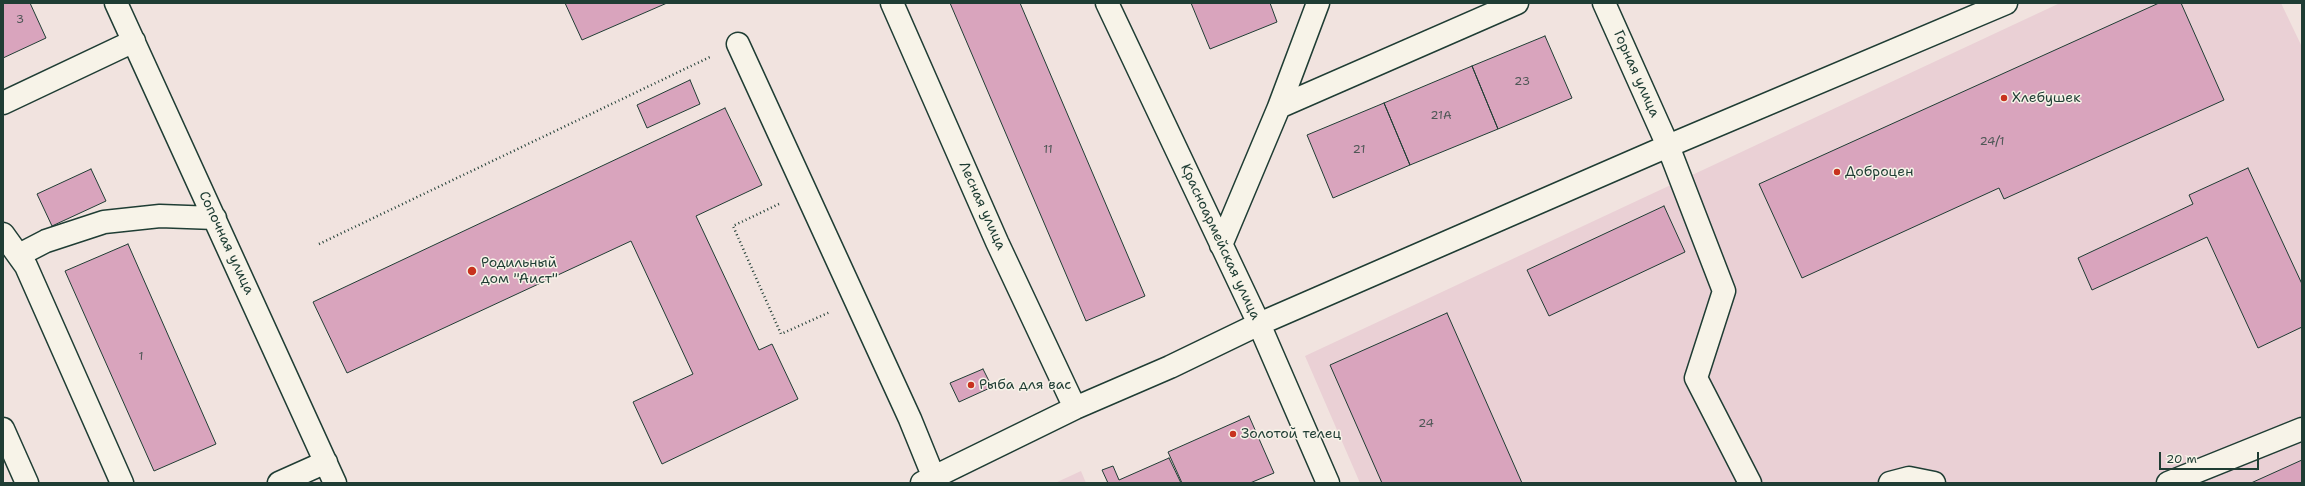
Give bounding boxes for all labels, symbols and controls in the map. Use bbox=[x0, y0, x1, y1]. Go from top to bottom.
house number: 3 bbox=[16, 13, 24, 27]
street label: Горная улица bbox=[1609, 28, 1663, 120]
house number: 23 bbox=[1514, 75, 1530, 89]
place label: Хлебушек bbox=[2012, 90, 2081, 106]
marker: Хлебушек bbox=[1999, 93, 2009, 103]
house number: 21А bbox=[1430, 109, 1452, 123]
house number: 24/1 bbox=[1979, 135, 2005, 149]
house number: 11 bbox=[1043, 143, 1053, 157]
house number: 21 bbox=[1353, 143, 1365, 157]
street label: Лесная улица bbox=[955, 159, 1009, 253]
street label: Красноармейская улица bbox=[1176, 161, 1264, 323]
place label: Доброцен bbox=[1845, 164, 1913, 180]
marker: Доброцен bbox=[1832, 167, 1842, 177]
street label: Сопочная улица bbox=[195, 189, 257, 297]
place label: Родильный дом "Аист" bbox=[481, 255, 558, 288]
marker: Родильный дом "Аист" bbox=[466, 265, 478, 277]
house number: 1 bbox=[138, 350, 144, 364]
place label: Рыба для вас bbox=[979, 377, 1071, 393]
marker: Рыба для вас bbox=[966, 380, 976, 390]
house number: 24 bbox=[1418, 417, 1434, 431]
place label: Золотой телец bbox=[1241, 426, 1341, 442]
marker: Золотой телец bbox=[1228, 429, 1238, 439]
scale bar bbox=[2161, 444, 2261, 470]
text: 20 m bbox=[2166, 451, 2197, 467]

